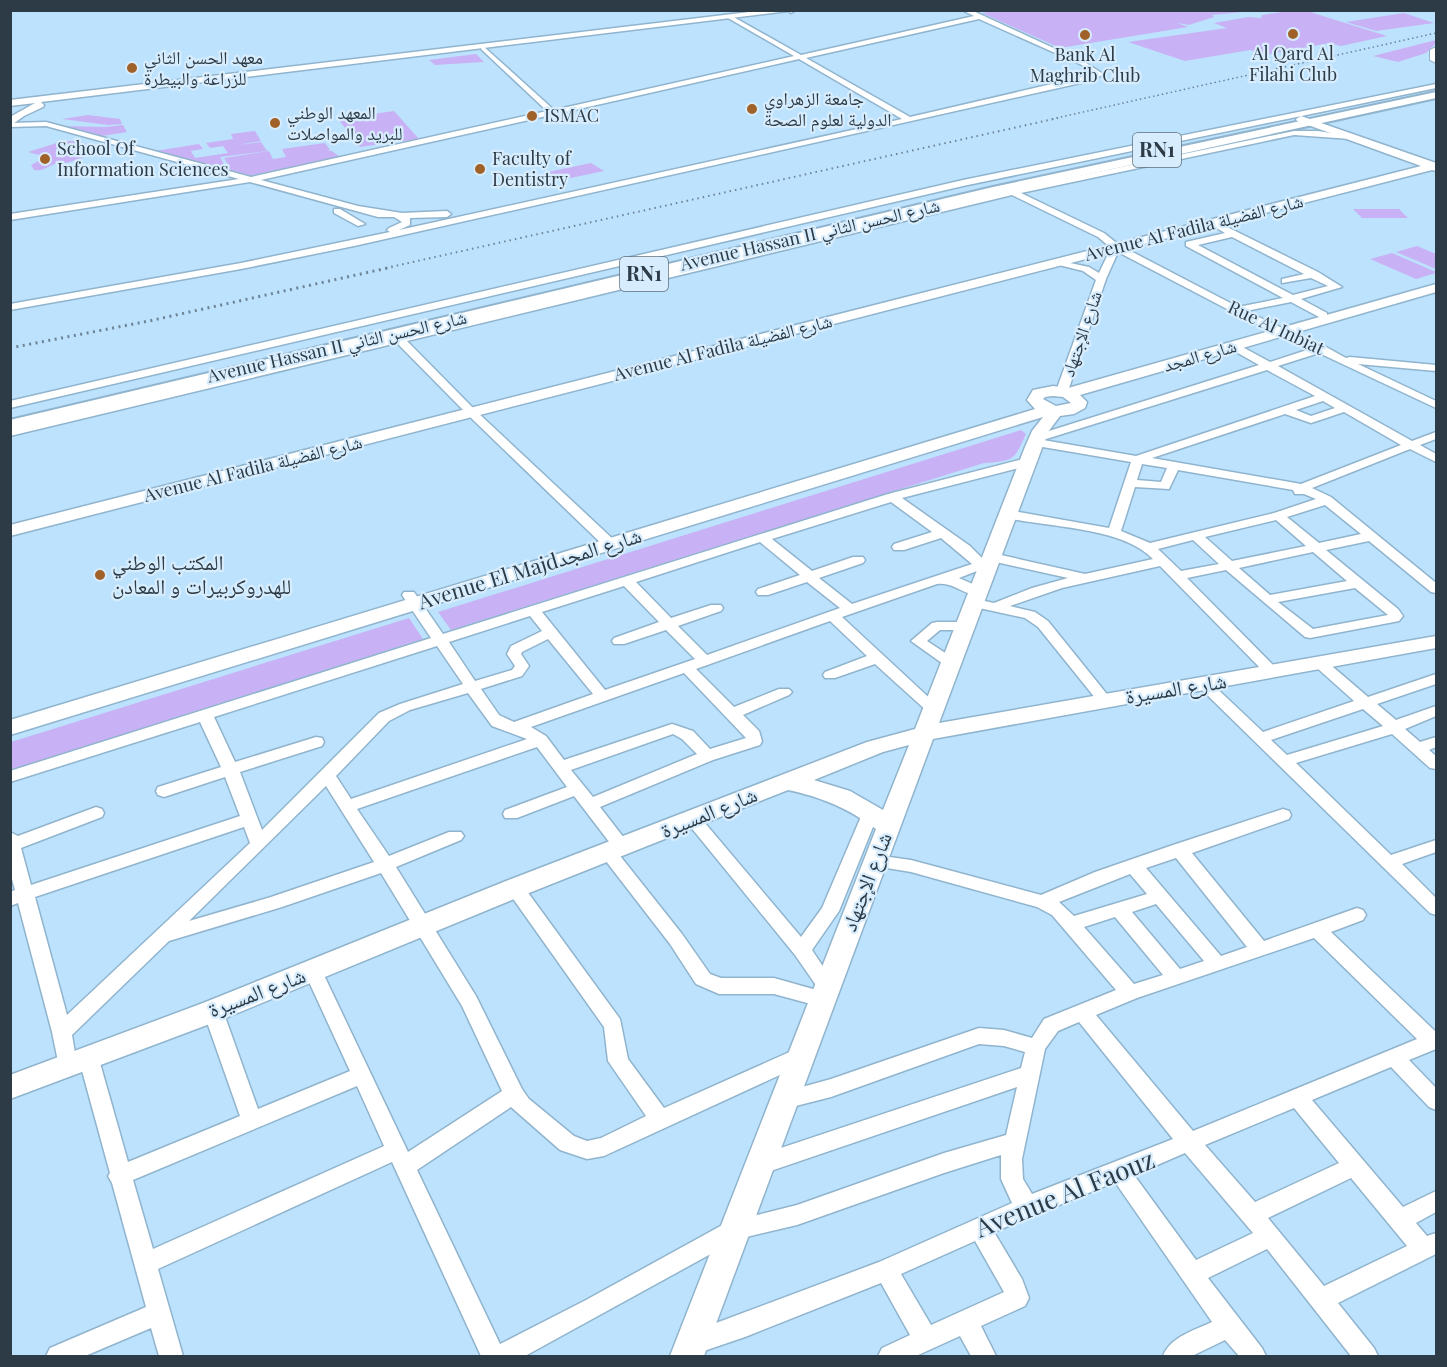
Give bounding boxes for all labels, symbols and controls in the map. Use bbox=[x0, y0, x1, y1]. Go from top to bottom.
marker: Al Qard Al Filahi Club bbox=[1286, 27, 1300, 41]
marker: Bank Al Maghrib Club bbox=[1078, 28, 1092, 42]
place label: Al Qard Al Filahi Club bbox=[1249, 41, 1337, 86]
place label: Bank Al Maghrib Club bbox=[1030, 42, 1140, 87]
place label: معهد الحسن الثاني للزراعة والبيطرة bbox=[144, 45, 263, 90]
marker: معهد الحسن الثاني للزراعة والبيطرة bbox=[125, 61, 139, 75]
place label: جامعة الزهراوي الدولية لعلوم الصحة bbox=[764, 86, 892, 132]
place label: المعهد الوطني للبريد والمواصلات bbox=[287, 100, 403, 145]
marker: جامعة الزهراوي الدولية لعلوم الصحة bbox=[745, 102, 759, 116]
place label: ISMAC bbox=[544, 103, 599, 127]
marker: ISMAC bbox=[525, 109, 539, 123]
marker: المعهد الوطني للبريد والمواصلات bbox=[268, 116, 282, 130]
road number: RN1 bbox=[1133, 133, 1181, 167]
place label: School Of Information Sciences bbox=[57, 136, 229, 181]
place label: Faculty of Dentistry bbox=[492, 146, 573, 191]
marker: School Of Information Sciences bbox=[38, 152, 52, 166]
marker: Faculty of Dentistry bbox=[473, 162, 487, 176]
street label: Avenue Al Fadila شارع الفضيلة bbox=[1081, 188, 1305, 266]
street label: Avenue Hassan II شارع الحسن الثاني bbox=[677, 192, 943, 279]
road number: RN1 bbox=[620, 257, 668, 291]
street label: شارع الإجتهاد bbox=[1055, 288, 1107, 380]
street label: Rue Al Inbiat bbox=[1224, 294, 1329, 360]
street label: Avenue Hassan II شارع الحسن الثاني bbox=[204, 304, 470, 391]
street label: Avenue Al Fadila شارع الفضيلة bbox=[610, 308, 834, 386]
street label: شارع المجد bbox=[1160, 333, 1239, 377]
street label: Avenue Al Fadila شارع الفضيلة bbox=[140, 429, 364, 507]
street label: Avenue El Majdشارع المجد bbox=[413, 520, 645, 616]
place label: المكتب الوطني للهدروكربيرات و المعادن bbox=[112, 547, 291, 599]
marker: المكتب الوطني للهدروكربيرات و المعادن bbox=[93, 568, 107, 582]
street label: شارع المسيرة bbox=[1123, 665, 1228, 710]
street label: شارع المسيرة bbox=[656, 779, 761, 844]
street label: شارع الإجتهاد bbox=[833, 828, 898, 935]
street label: شارع المسيرة bbox=[204, 960, 309, 1023]
street label: Avenue Al Faouz bbox=[969, 1141, 1159, 1245]

